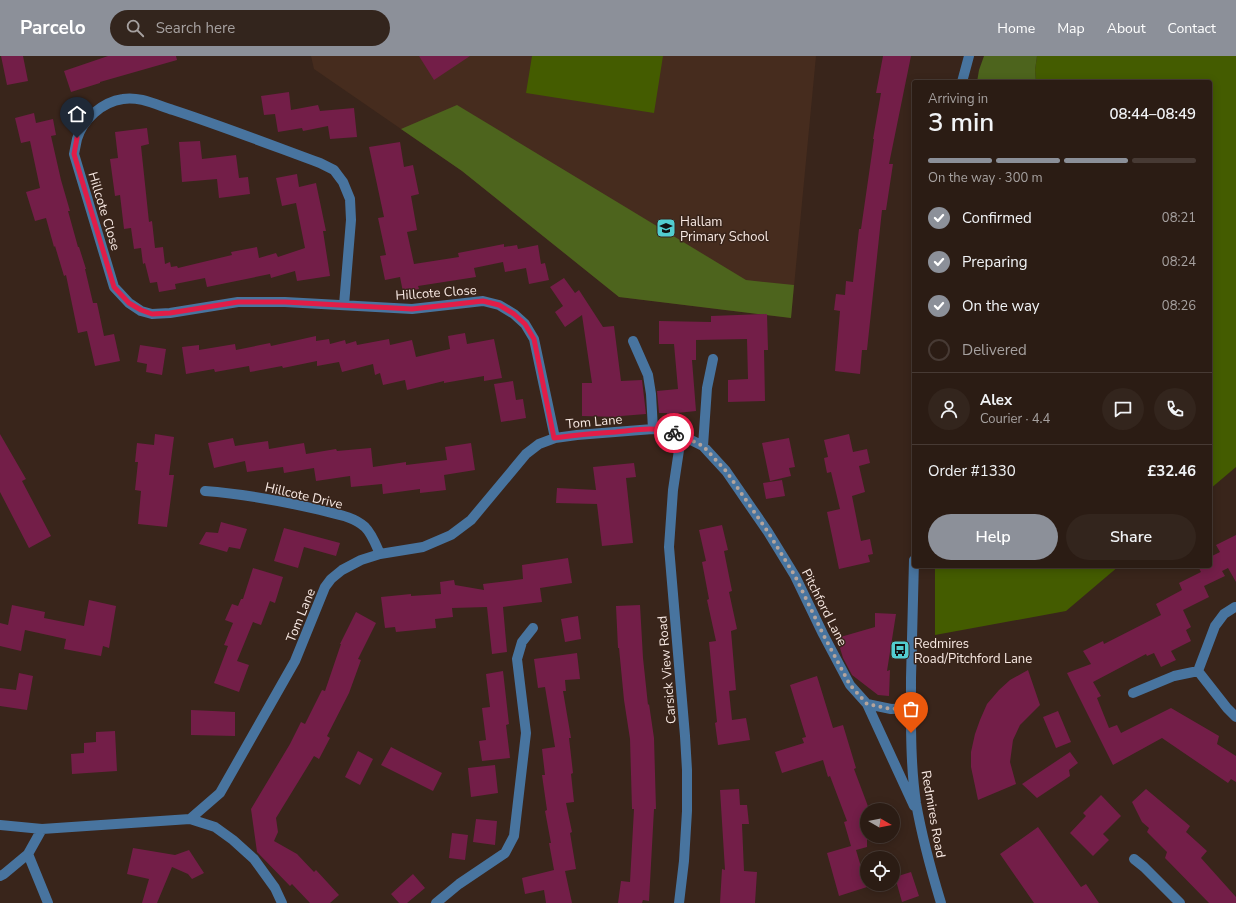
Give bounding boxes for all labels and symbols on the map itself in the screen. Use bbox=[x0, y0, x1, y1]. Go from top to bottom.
pin bbox=[60, 97, 94, 138]
street label: Hillcote Close bbox=[84, 170, 125, 253]
place label: Hallam Primary School bbox=[680, 213, 769, 246]
school or university icon: Hallam Primary School bbox=[655, 217, 677, 239]
street label: Hillcote Close bbox=[395, 281, 477, 305]
street label: Tom Lane bbox=[565, 411, 623, 433]
courier bbox=[654, 413, 694, 453]
street label: Hillcote Drive bbox=[263, 478, 344, 514]
street label: Pitchford Lane bbox=[797, 566, 851, 649]
street label: Tom Lane bbox=[282, 586, 320, 645]
street label: Carsick View Road bbox=[653, 615, 681, 725]
place label: Redmires Road/Pitchford Lane bbox=[914, 635, 1032, 668]
bus stop icon: Redmires Road/Pitchford Lane bbox=[889, 639, 911, 661]
pin bbox=[894, 692, 928, 733]
street label: Redmires Road bbox=[916, 769, 950, 859]
north arrow bbox=[860, 803, 900, 843]

